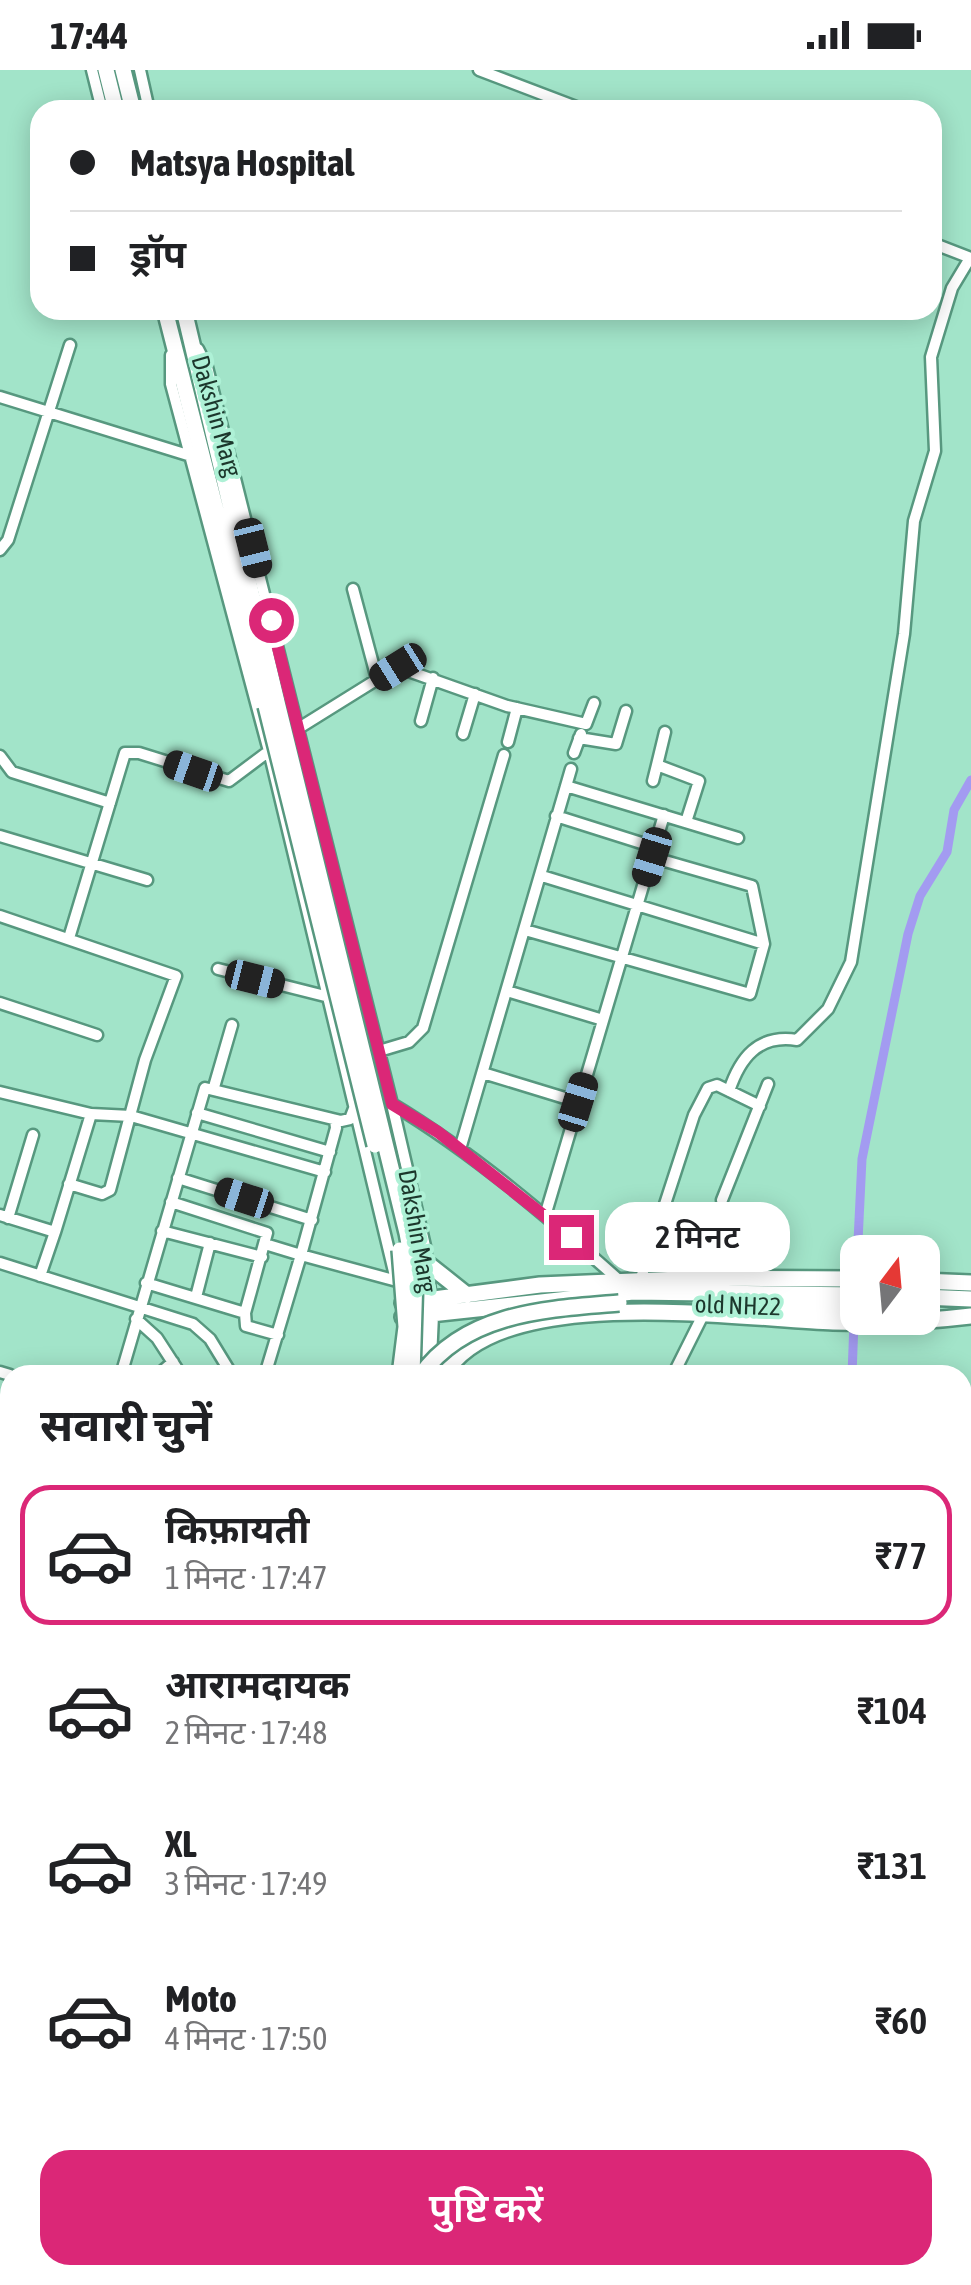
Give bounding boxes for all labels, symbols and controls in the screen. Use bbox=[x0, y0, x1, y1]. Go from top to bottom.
text: 17:44 bbox=[50, 14, 128, 57]
text: Matsya Hospital bbox=[130, 141, 354, 184]
text: ड्रॉप bbox=[130, 233, 186, 276]
street label: Dakshin Marg bbox=[186, 352, 248, 480]
car bbox=[231, 515, 275, 581]
route start bbox=[249, 598, 294, 643]
car bbox=[365, 638, 431, 696]
car bbox=[160, 747, 226, 795]
car bbox=[629, 824, 675, 890]
car bbox=[222, 957, 288, 1001]
car bbox=[555, 1069, 601, 1135]
street label: Dakshin Marg bbox=[393, 1167, 443, 1295]
car bbox=[211, 1174, 277, 1222]
callout: 2 मिनट bbox=[606, 1202, 791, 1272]
route end bbox=[549, 1215, 594, 1260]
text: 2 मिनट bbox=[655, 1218, 740, 1255]
north arrow bbox=[840, 1235, 940, 1335]
map controls bbox=[840, 1235, 940, 1335]
street label: old NH22 bbox=[694, 1290, 782, 1320]
text: सवारी चुनें bbox=[40, 1399, 212, 1451]
text: किफ़ायती bbox=[165, 1508, 309, 1551]
icon: car bbox=[45, 1510, 135, 1600]
text: ₹77 bbox=[875, 1534, 927, 1577]
text: 1 मिनट · 17:47 bbox=[165, 1559, 327, 1596]
text: आरामदायक bbox=[165, 1663, 349, 1706]
icon: car bbox=[45, 1665, 135, 1755]
text: ₹104 bbox=[857, 1689, 927, 1732]
text: 2 मिनट · 17:48 bbox=[165, 1714, 327, 1751]
icon: car bbox=[45, 1820, 135, 1910]
text: XL bbox=[165, 1822, 197, 1865]
text: ₹131 bbox=[857, 1844, 927, 1887]
text: 3 मिनट · 17:49 bbox=[165, 1865, 327, 1902]
icon: car bbox=[45, 1975, 135, 2065]
text: Moto bbox=[165, 1977, 237, 2020]
text: ₹60 bbox=[875, 1999, 927, 2042]
text: 4 मिनट · 17:50 bbox=[165, 2020, 327, 2057]
button: पुष्टि करें bbox=[40, 2150, 932, 2265]

